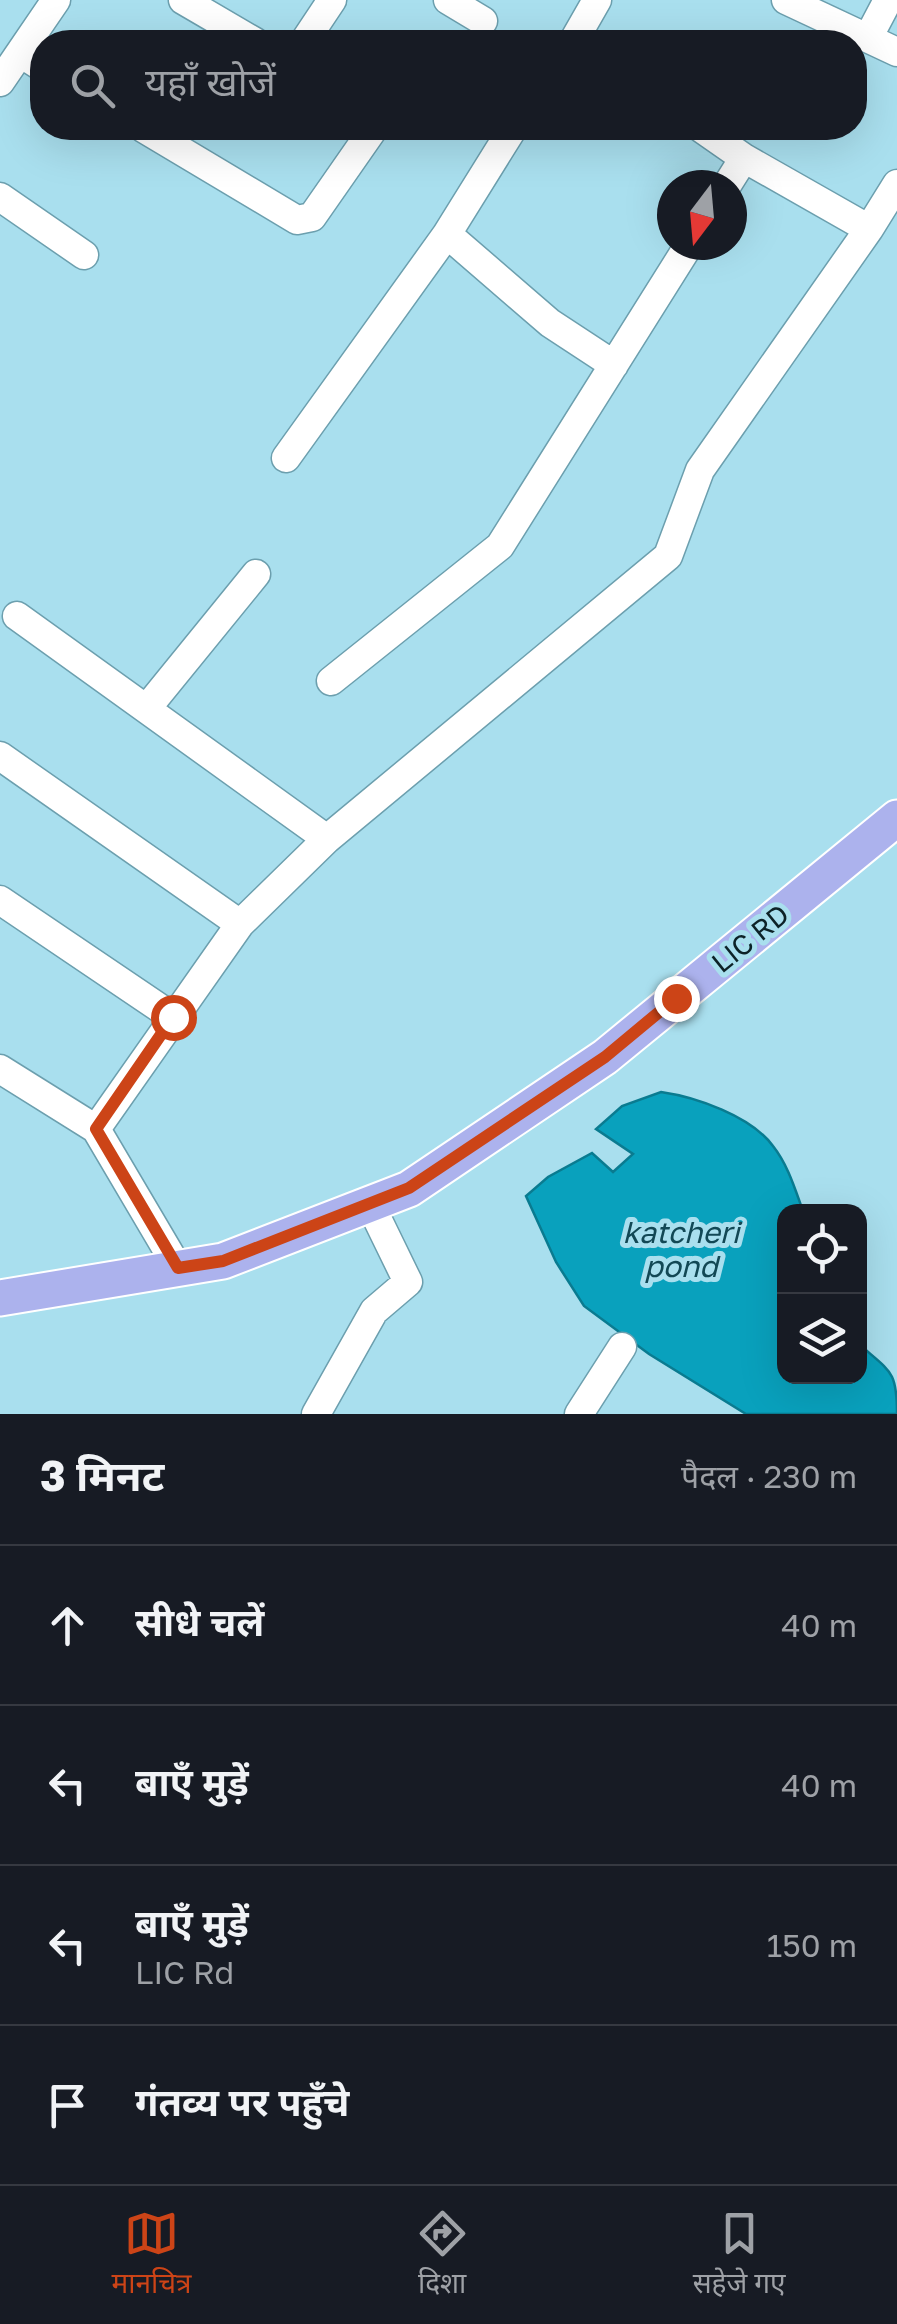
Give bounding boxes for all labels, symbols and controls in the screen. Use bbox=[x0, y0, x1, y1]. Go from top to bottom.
search box bbox=[30, 30, 867, 140]
icon: search bbox=[65, 58, 120, 113]
text: यहाँ खोजें bbox=[145, 59, 276, 104]
north arrow bbox=[657, 170, 747, 260]
street label: LIC RD bbox=[705, 897, 795, 979]
route end bbox=[654, 976, 700, 1022]
route start bbox=[151, 995, 197, 1041]
map controls bbox=[777, 1204, 867, 1384]
button: locate bbox=[777, 1204, 867, 1294]
water label: katcheri pond bbox=[622, 1214, 743, 1284]
button: layers bbox=[777, 1294, 867, 1384]
text: 3 मिनट bbox=[40, 1450, 164, 1500]
text: पैदल · 230 m bbox=[681, 1457, 857, 1495]
icon: ahead bbox=[40, 1598, 95, 1653]
text: सीधे चलें bbox=[135, 1599, 264, 1644]
text: 40 m bbox=[781, 1606, 857, 1644]
icon: left bbox=[40, 1758, 95, 1813]
text: बाएँ मुड़ें bbox=[135, 1759, 249, 1804]
text: 40 m bbox=[781, 1766, 857, 1804]
text: बाएँ मुड़ें bbox=[135, 1900, 249, 1945]
icon: left bbox=[40, 1918, 95, 1973]
text: 150 m bbox=[767, 1926, 857, 1964]
text: LIC Rd bbox=[135, 1953, 234, 1991]
icon: arrive bbox=[40, 2078, 95, 2133]
text: गंतव्य पर पहुँचे bbox=[135, 2079, 349, 2124]
tab: मानचित्र bbox=[112, 2206, 192, 2304]
tab: दिशा bbox=[415, 2206, 470, 2304]
tab: सहेजे गए bbox=[693, 2206, 785, 2304]

